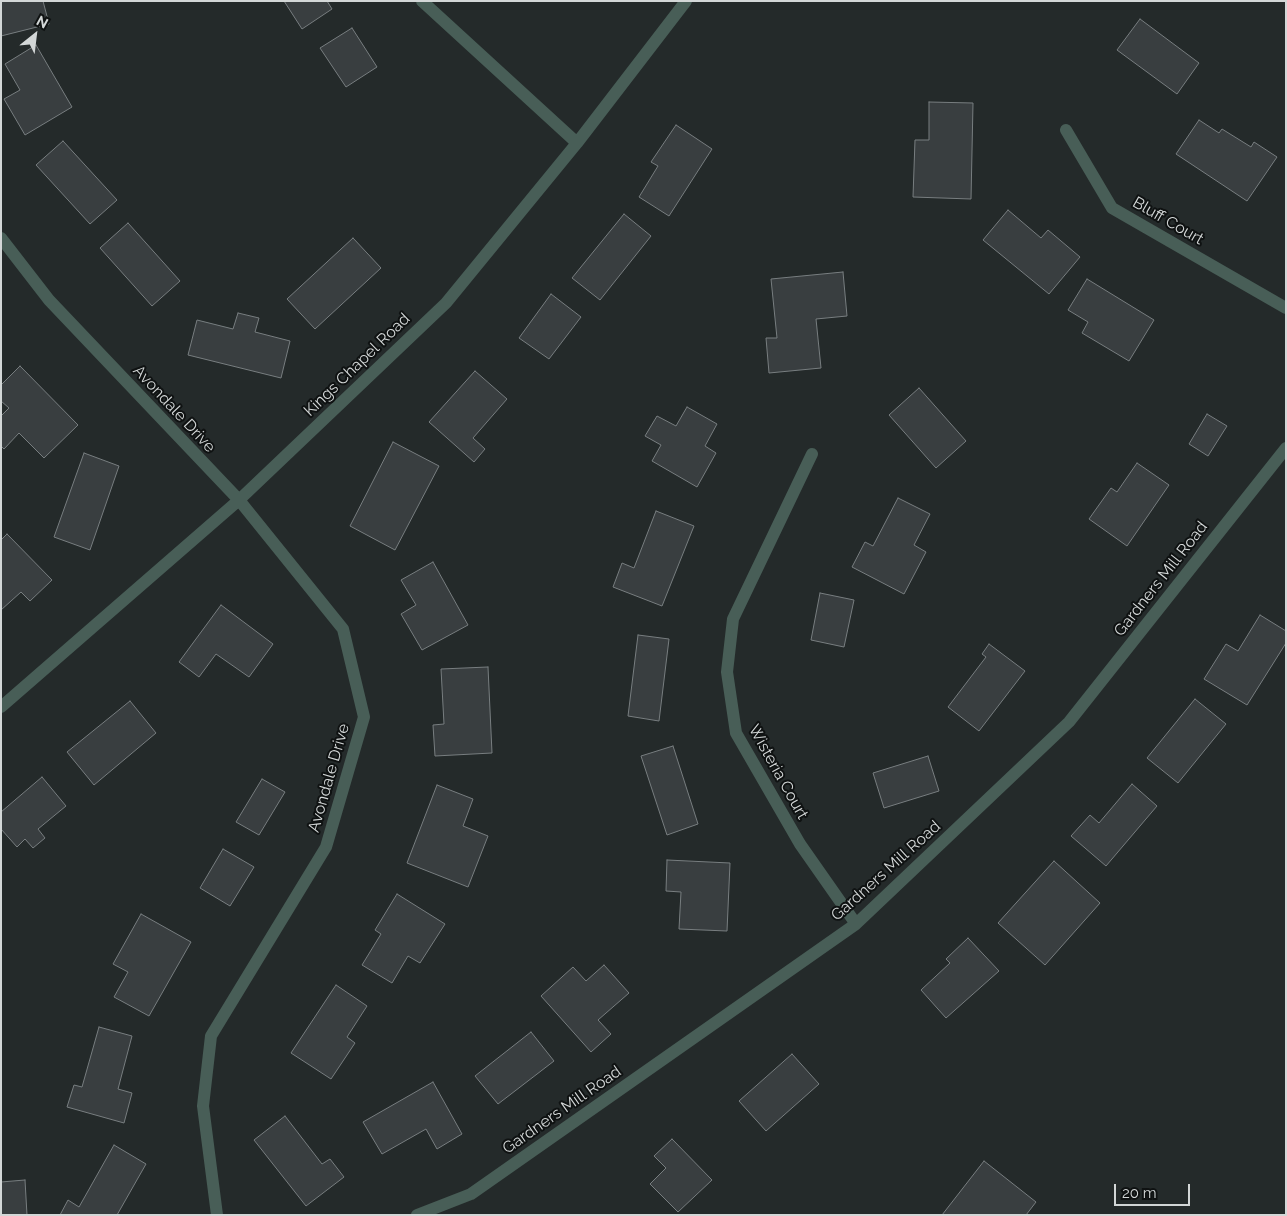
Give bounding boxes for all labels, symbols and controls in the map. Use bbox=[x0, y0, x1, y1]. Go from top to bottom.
north arrow bbox=[10, 10, 60, 60]
text: N bbox=[34, 12, 51, 31]
street label: Bluff Court bbox=[1129, 193, 1207, 249]
street label: Kings Chapel Road bbox=[300, 310, 414, 420]
street label: Avondale Drive bbox=[129, 361, 219, 457]
street label: Gardners Mill Road bbox=[1110, 518, 1212, 640]
street label: Wisteria Court bbox=[744, 721, 812, 823]
street label: Avondale Drive bbox=[304, 722, 354, 834]
street label: Gardners Mill Road bbox=[827, 817, 945, 925]
street label: Gardners Mill Road bbox=[499, 1062, 625, 1158]
scale bar bbox=[1117, 1174, 1193, 1206]
text: 20 m bbox=[1122, 1184, 1157, 1202]

